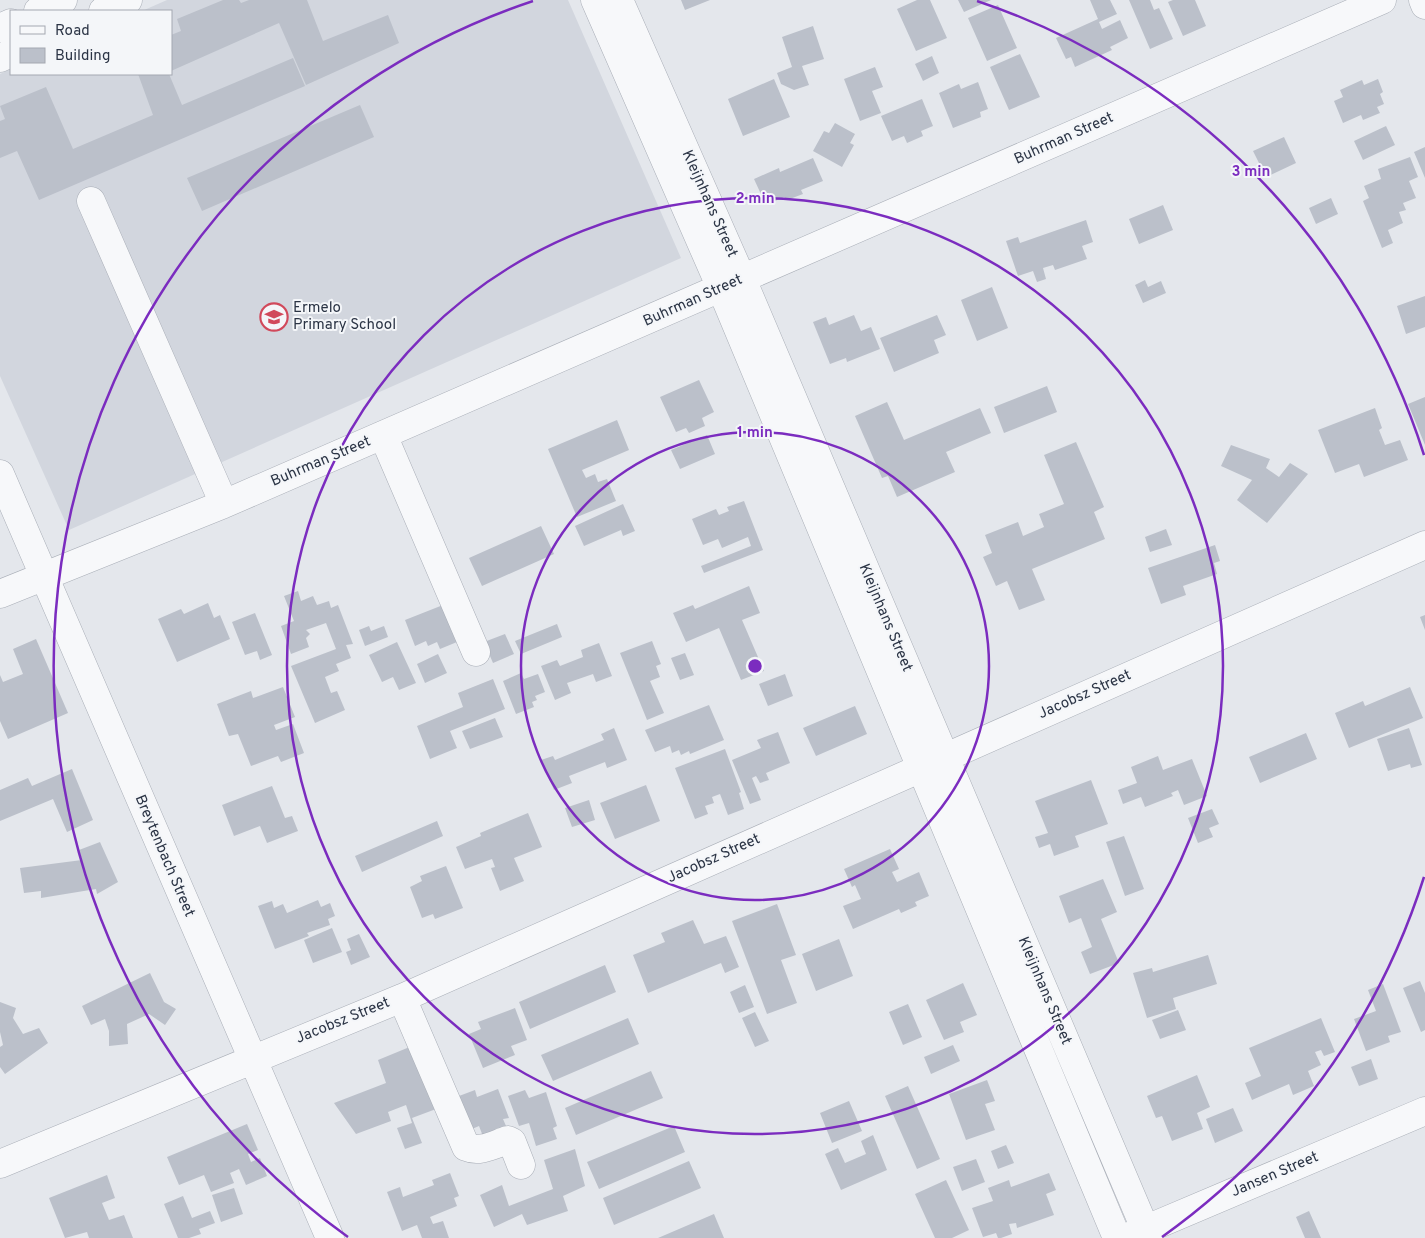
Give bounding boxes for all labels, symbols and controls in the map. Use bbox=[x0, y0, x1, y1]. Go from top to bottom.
legend bbox=[10, 10, 172, 75]
text: Road bbox=[55, 22, 90, 41]
text: Building bbox=[55, 47, 110, 66]
street label: Buhrman Street bbox=[1011, 109, 1117, 169]
street label: Kleijnhans Street bbox=[677, 147, 741, 261]
text: 3 min bbox=[1231, 163, 1271, 182]
text: 2 min bbox=[735, 190, 775, 209]
street label: Buhrman Street bbox=[640, 271, 746, 331]
place label: Ermelo Primary School bbox=[293, 299, 396, 335]
school or university icon: Ermelo Primary School bbox=[259, 302, 289, 332]
text: 1 min bbox=[737, 424, 773, 443]
street label: Buhrman Street bbox=[268, 432, 374, 492]
street label: Kleijnhans Street bbox=[854, 561, 916, 675]
centre of rings bbox=[746, 657, 764, 675]
street label: Jacobsz Street bbox=[1036, 666, 1134, 724]
street label: Breytenbach Street bbox=[130, 792, 198, 920]
street label: Jacobsz Street bbox=[665, 830, 763, 888]
street label: Kleijnhans Street bbox=[1013, 934, 1075, 1048]
street label: Jacobsz Street bbox=[293, 993, 393, 1049]
street label: Jansen Street bbox=[1228, 1148, 1322, 1202]

